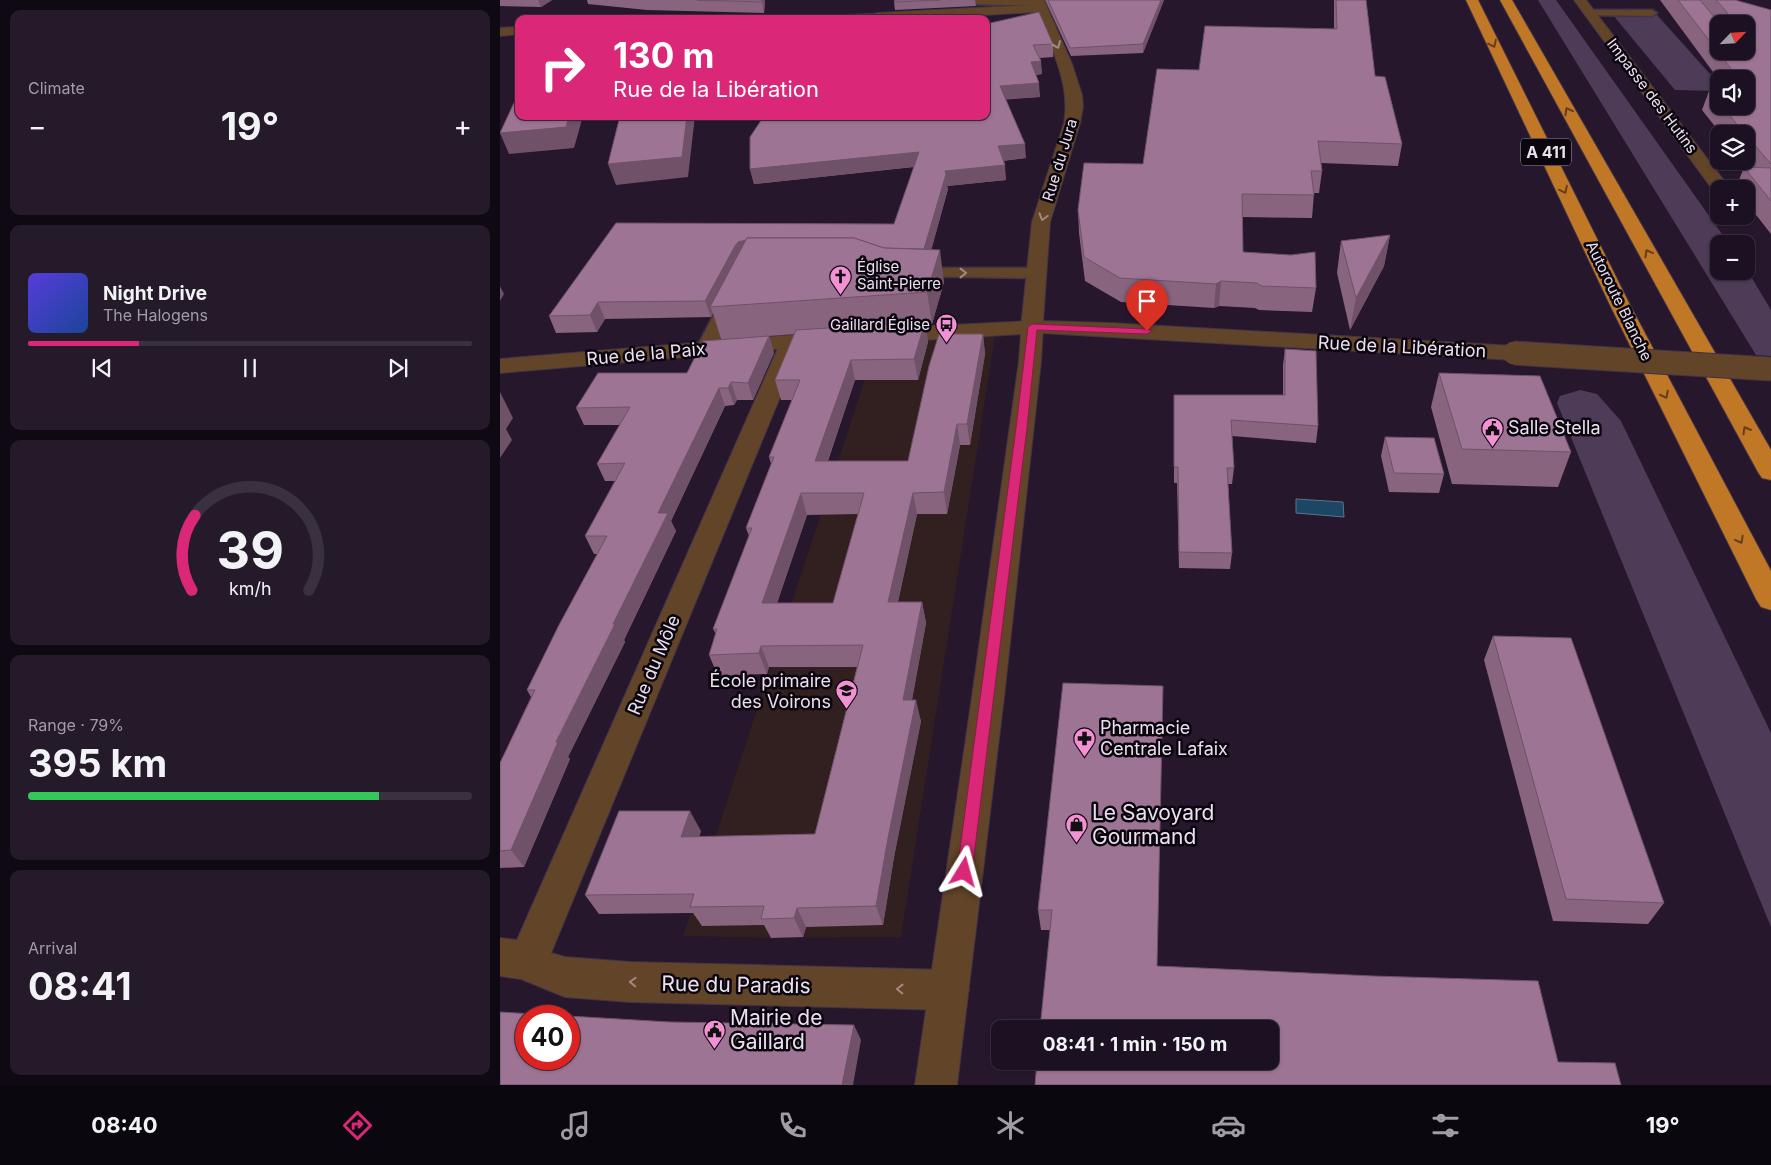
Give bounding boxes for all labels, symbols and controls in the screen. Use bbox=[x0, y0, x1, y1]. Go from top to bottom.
north arrow bbox=[1710, 15, 1755, 60]
map controls bbox=[1710, 15, 1755, 280]
text: 130 m bbox=[613, 34, 715, 76]
street label: Impasse des Hutins bbox=[1603, 34, 1702, 157]
icon: right bbox=[530, 35, 595, 100]
one-way arrow bbox=[1487, 39, 1498, 48]
one-way arrow bbox=[1050, 40, 1061, 49]
button: sound bbox=[1710, 70, 1755, 115]
text: Rue de la Libération bbox=[613, 76, 819, 102]
text: Climate bbox=[28, 78, 85, 98]
text: 19° bbox=[221, 103, 279, 149]
one-way arrow bbox=[1565, 107, 1575, 116]
text: − bbox=[28, 109, 47, 143]
text: + bbox=[453, 109, 472, 143]
street label: Rue du Jura bbox=[1038, 116, 1081, 203]
button: layers bbox=[1710, 125, 1755, 170]
road number: A 411 bbox=[1521, 138, 1571, 166]
button: + bbox=[1710, 180, 1755, 225]
one-way arrow bbox=[1558, 185, 1568, 194]
one-way arrow bbox=[1038, 212, 1048, 221]
button: − bbox=[1710, 235, 1755, 280]
street label: Autoroute Blanche bbox=[1582, 238, 1657, 364]
one-way arrow bbox=[1644, 249, 1654, 258]
place label: Église Saint-Pierre bbox=[857, 257, 941, 293]
church icon: Église Saint-Pierre bbox=[829, 264, 853, 295]
one-way arrow bbox=[959, 268, 967, 278]
pin bbox=[1126, 280, 1168, 331]
text: Night Drive bbox=[103, 282, 207, 305]
icon: arrive bbox=[1133, 287, 1161, 315]
text: The Halogens bbox=[103, 305, 208, 325]
bus stop icon: Gaillard Église bbox=[934, 313, 958, 344]
place label: Gaillard Église bbox=[830, 315, 930, 334]
street label: Rue de la Libération bbox=[1317, 332, 1487, 361]
street label: Rue de la Paix bbox=[585, 338, 707, 369]
icon: previous bbox=[88, 354, 116, 382]
icon: pause bbox=[236, 354, 264, 382]
icon: next bbox=[384, 354, 412, 382]
one-way arrow bbox=[1659, 390, 1669, 399]
public building icon: Salle Stella bbox=[1480, 416, 1504, 447]
place label: Salle Stella bbox=[1508, 417, 1601, 438]
one-way arrow bbox=[1743, 426, 1753, 435]
text: 39 bbox=[216, 519, 284, 582]
one-way arrow bbox=[1733, 534, 1743, 543]
text: km/h bbox=[229, 578, 271, 599]
street label: Rue du Môle bbox=[623, 612, 684, 718]
place label: École primaire des Voirons bbox=[710, 669, 831, 712]
school or university icon: École primaire des Voirons bbox=[835, 679, 859, 710]
text: Range · 79% bbox=[28, 715, 124, 735]
place label: Pharmacie Centrale Lafaix bbox=[1100, 717, 1228, 759]
pharmacy icon: Pharmacie Centrale Lafaix bbox=[1072, 726, 1096, 757]
text: 395 km bbox=[28, 740, 167, 786]
place label: Le Savoyard Gourmand bbox=[1092, 800, 1214, 849]
shop icon: Le Savoyard Gourmand bbox=[1064, 813, 1088, 844]
position arrow bbox=[937, 845, 989, 897]
text: Arrival bbox=[28, 938, 77, 958]
text: 08:41 bbox=[28, 963, 132, 1009]
street label: Rue du Paradis bbox=[661, 971, 811, 998]
one-way arrow bbox=[629, 977, 636, 987]
one-way arrow bbox=[896, 984, 904, 994]
speed limit sign: 40 bbox=[515, 1005, 580, 1070]
place label: Mairie de Gaillard bbox=[730, 1005, 822, 1054]
public building icon: Mairie de Gaillard bbox=[702, 1018, 726, 1049]
text: 08:41 · 1 min · 150 m bbox=[1043, 1033, 1227, 1056]
icon: directions bbox=[340, 1108, 375, 1143]
icon: music bbox=[558, 1108, 593, 1143]
icon: phone bbox=[775, 1108, 810, 1143]
icon: climate bbox=[993, 1108, 1028, 1143]
icon: car bbox=[1211, 1108, 1246, 1143]
icon: filters bbox=[1428, 1108, 1463, 1143]
text: 08:40 bbox=[91, 1112, 158, 1138]
text: 19° bbox=[1646, 1112, 1680, 1138]

